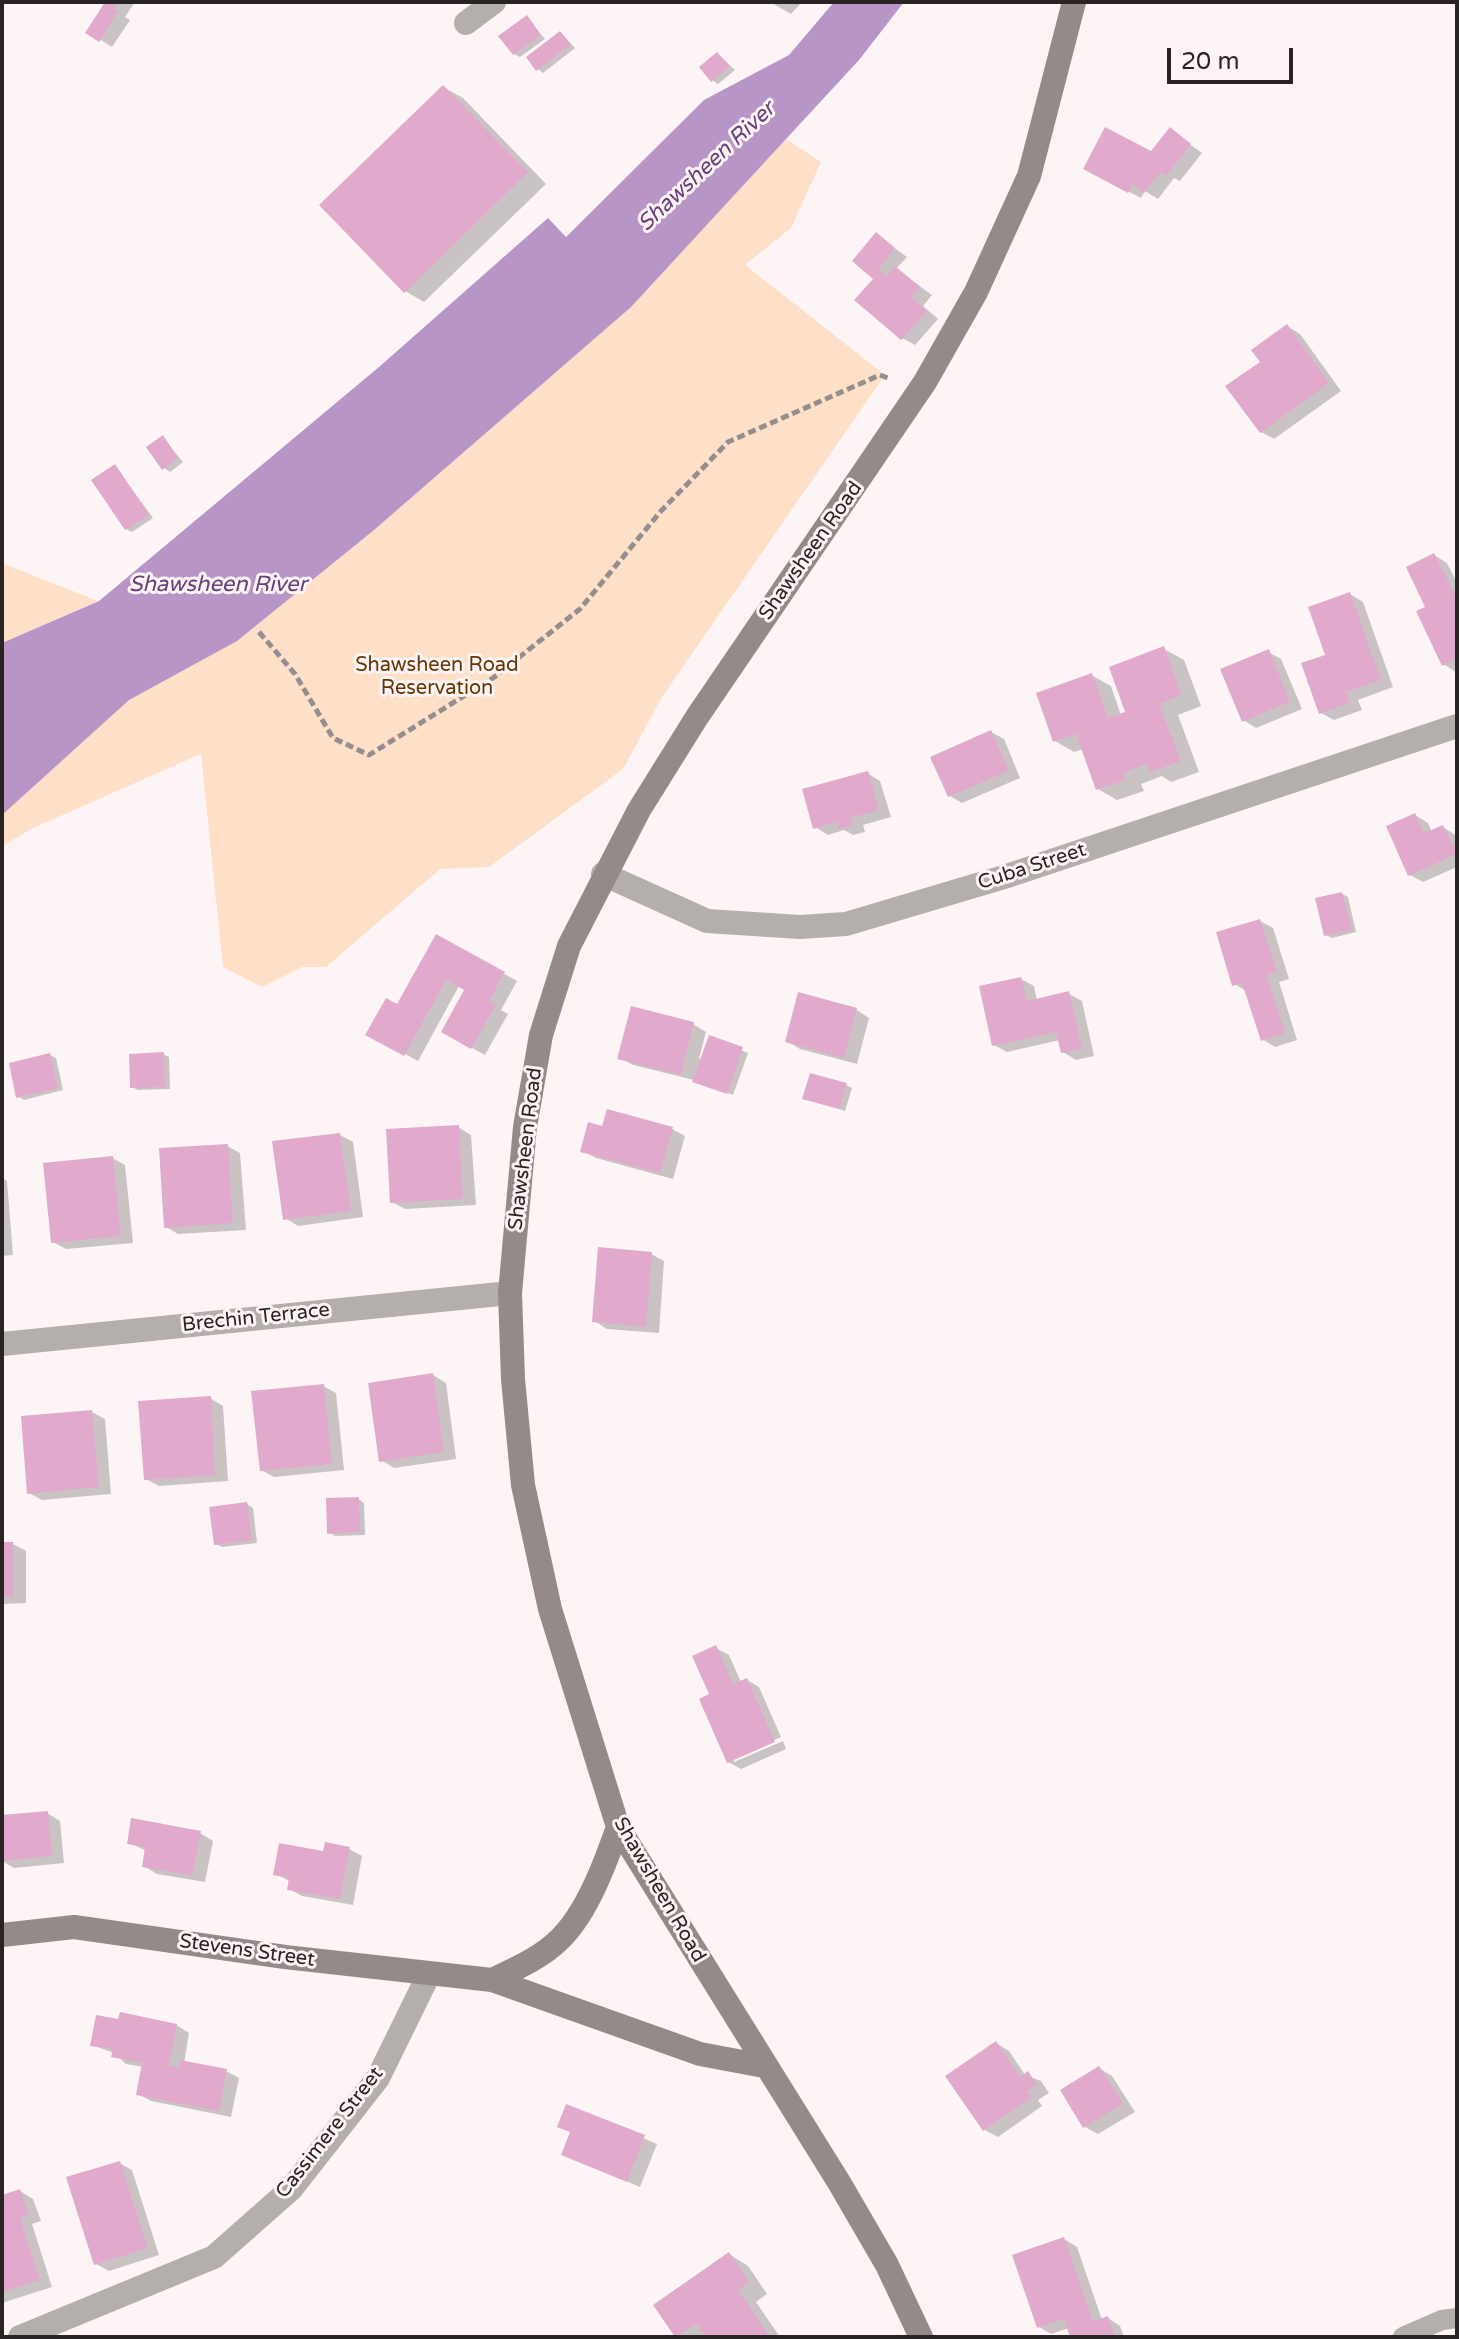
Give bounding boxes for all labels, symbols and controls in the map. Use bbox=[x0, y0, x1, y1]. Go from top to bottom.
scale bar bbox=[1171, 32, 1297, 82]
text: 20 m bbox=[1181, 47, 1239, 76]
water label: Shawsheen River bbox=[633, 97, 781, 237]
street label: Shawsheen Road bbox=[754, 477, 868, 625]
water label: Shawsheen River bbox=[129, 572, 307, 598]
park label: Shawsheen Road Reservation bbox=[355, 654, 519, 701]
street label: Cuba Street bbox=[975, 838, 1089, 896]
street label: Shawsheen Road bbox=[504, 1066, 548, 1232]
street label: Brechin Terrace bbox=[181, 1298, 331, 1338]
street label: Shawsheen Road bbox=[608, 1813, 710, 1967]
street label: Stevens Street bbox=[178, 1930, 316, 1972]
street label: Cassimere Street bbox=[271, 2063, 389, 2203]

